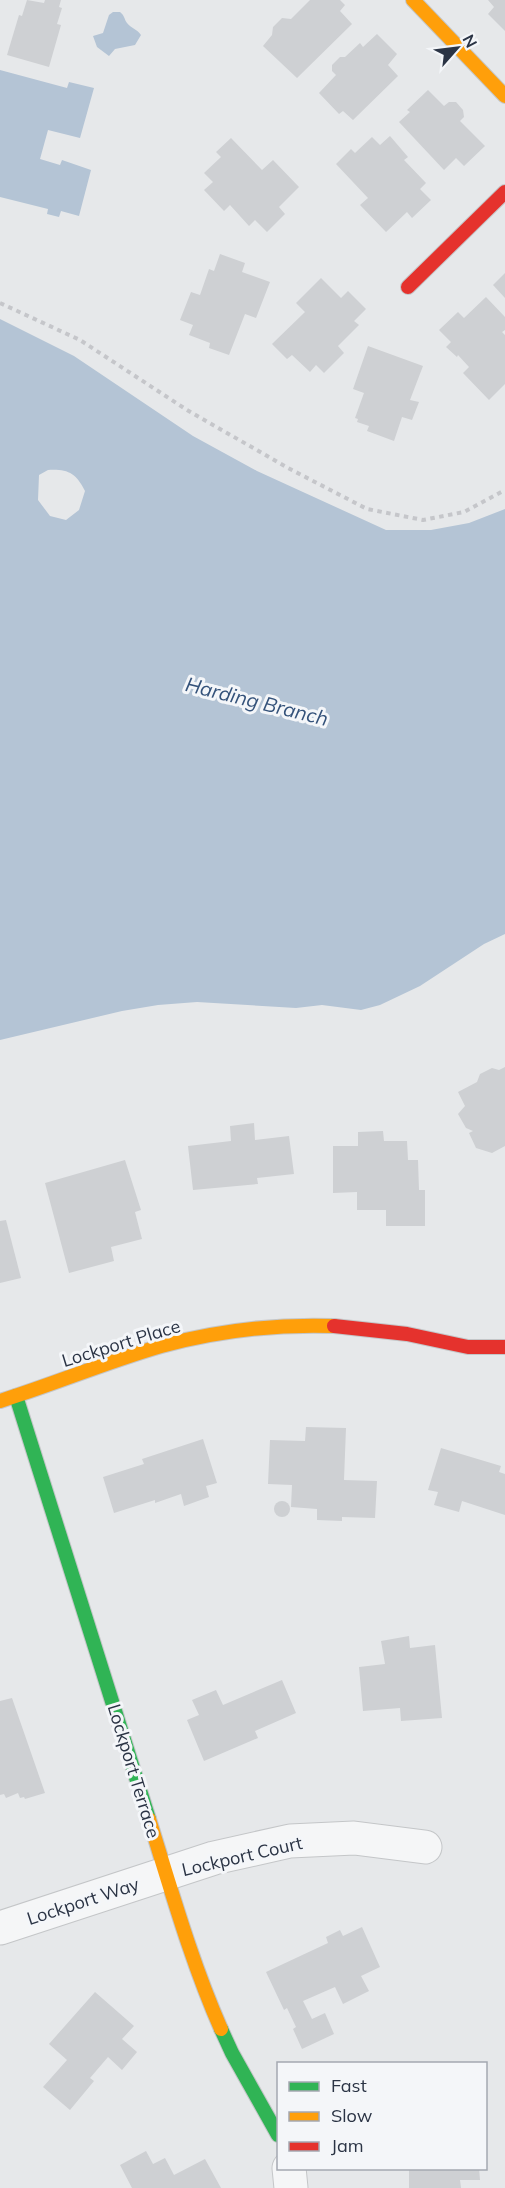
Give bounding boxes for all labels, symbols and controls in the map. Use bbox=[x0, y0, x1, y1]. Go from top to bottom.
north arrow bbox=[427, 18, 487, 78]
text: N bbox=[459, 31, 482, 51]
water label: Harding Branch bbox=[183, 671, 331, 731]
street label: Lockport Place bbox=[59, 1314, 183, 1372]
street label: Lockport Terrace bbox=[103, 1701, 165, 1841]
street label: Lockport Court bbox=[180, 1831, 304, 1881]
street label: Lockport Way bbox=[24, 1872, 142, 1930]
legend bbox=[277, 2062, 487, 2170]
text: Fast bbox=[331, 2074, 367, 2097]
text: Slow bbox=[331, 2104, 373, 2127]
text: Jam bbox=[331, 2134, 364, 2157]

